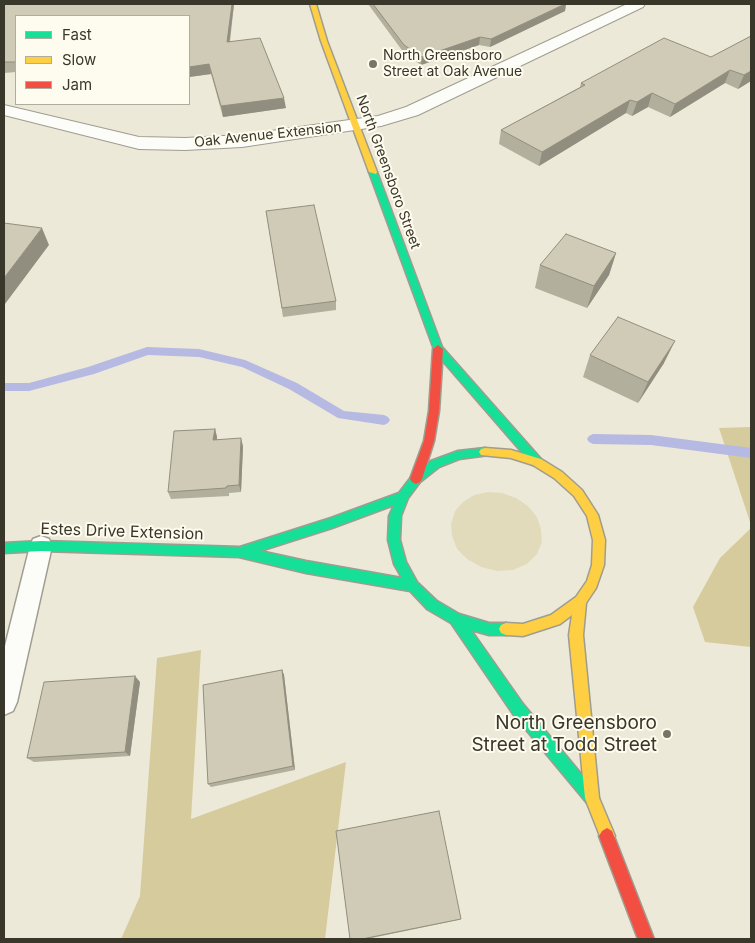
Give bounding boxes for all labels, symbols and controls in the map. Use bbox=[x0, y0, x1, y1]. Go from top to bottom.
legend bbox=[15, 15, 190, 105]
text: Fast bbox=[62, 25, 92, 44]
place label: North Greensboro Street at Oak Avenue bbox=[383, 48, 522, 80]
text: Slow bbox=[62, 50, 96, 69]
marker: North Greensboro Street at Oak Avenue bbox=[367, 58, 379, 70]
text: Jam bbox=[62, 75, 92, 94]
street label: North Greensboro Street bbox=[352, 93, 424, 251]
street label: Oak Avenue Extension bbox=[194, 119, 342, 151]
street label: Estes Drive Extension bbox=[40, 520, 204, 544]
place label: North Greensboro Street at Todd Street bbox=[471, 712, 657, 756]
marker: North Greensboro Street at Todd Street bbox=[661, 728, 673, 740]

